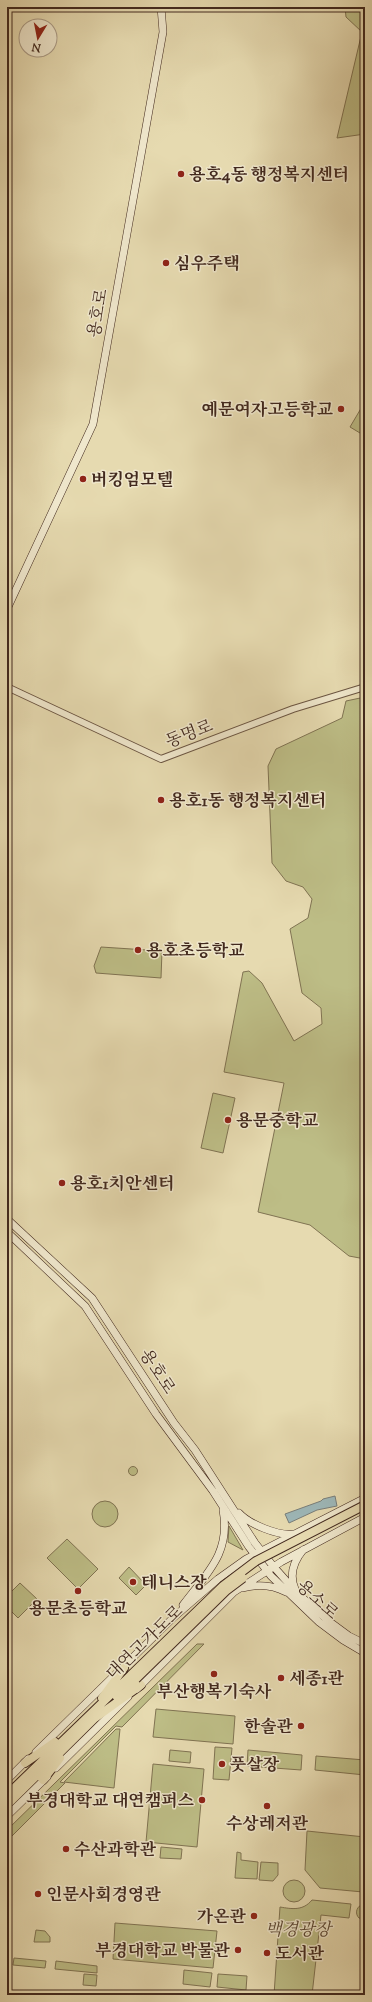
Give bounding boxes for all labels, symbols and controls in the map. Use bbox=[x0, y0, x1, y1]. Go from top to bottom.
north arrow bbox=[18, 18, 58, 58]
text: N bbox=[31, 38, 43, 56]
place label: 용호4동 행정복지센터 bbox=[189, 164, 349, 188]
marker: 용호4동 행정복지센터 bbox=[176, 169, 186, 179]
place label: 심우주택 bbox=[174, 253, 240, 277]
marker: 심우주택 bbox=[161, 258, 171, 268]
street label: 용호로 bbox=[83, 286, 115, 340]
place label: 예문여자고등학교 bbox=[202, 399, 334, 423]
marker: 예문여자고등학교 bbox=[336, 404, 346, 414]
place label: 버킹엄모텔 bbox=[91, 469, 173, 493]
marker: 버킹엄모텔 bbox=[78, 474, 88, 484]
street label: 동명로 bbox=[162, 715, 218, 755]
place label: 용호1동 행정복지센터 bbox=[169, 790, 326, 814]
marker: 용호1동 행정복지센터 bbox=[156, 795, 166, 805]
place label: 용호초등학교 bbox=[146, 940, 245, 964]
marker: 용호초등학교 bbox=[133, 945, 143, 955]
place label: 용문중학교 bbox=[236, 1110, 319, 1134]
marker: 용문중학교 bbox=[223, 1115, 233, 1125]
place label: 용호1치안센터 bbox=[70, 1173, 174, 1197]
marker: 용호1치안센터 bbox=[57, 1178, 67, 1188]
street label: 용호로 bbox=[133, 1345, 180, 1400]
place label: 테니스장 bbox=[141, 1572, 207, 1596]
street label: 용소로 bbox=[290, 1575, 343, 1626]
marker: 테니스장 bbox=[128, 1577, 138, 1587]
marker: 용문초등학교 bbox=[73, 1586, 83, 1596]
place label: 용문초등학교 bbox=[29, 1598, 128, 1622]
street label: 대연고가도로 bbox=[102, 1600, 190, 1686]
place label: 세종1관 bbox=[289, 1668, 345, 1692]
marker: 부산행복기숙사 bbox=[209, 1669, 219, 1679]
marker: 세종1관 bbox=[276, 1673, 286, 1683]
place label: 부산행복기숙사 bbox=[157, 1681, 272, 1705]
place label: 한솔관 bbox=[244, 1716, 294, 1740]
marker: 한솔관 bbox=[296, 1721, 306, 1731]
place label: 풋살장 bbox=[230, 1754, 280, 1778]
marker: 풋살장 bbox=[217, 1759, 227, 1769]
place label: 부경대학교 대연캠퍼스 bbox=[26, 1790, 195, 1814]
marker: 부경대학교 대연캠퍼스 bbox=[197, 1795, 207, 1805]
marker: 수상레저관 bbox=[262, 1801, 272, 1811]
place label: 수상레저관 bbox=[226, 1813, 309, 1837]
place label: 수산과학관 bbox=[74, 1839, 157, 1863]
marker: 수산과학관 bbox=[61, 1844, 71, 1854]
place label: 인문사회경영관 bbox=[46, 1884, 162, 1908]
marker: 인문사회경영관 bbox=[33, 1889, 43, 1899]
place label: 가온관 bbox=[197, 1906, 247, 1930]
marker: 가온관 bbox=[249, 1911, 259, 1921]
park label: 백경광장 bbox=[265, 1919, 333, 1943]
place label: 부경대학교 박물관 bbox=[95, 1940, 231, 1964]
place label: 도서관 bbox=[275, 1943, 325, 1967]
marker: 부경대학교 박물관 bbox=[233, 1945, 243, 1955]
marker: 도서관 bbox=[262, 1948, 272, 1958]

